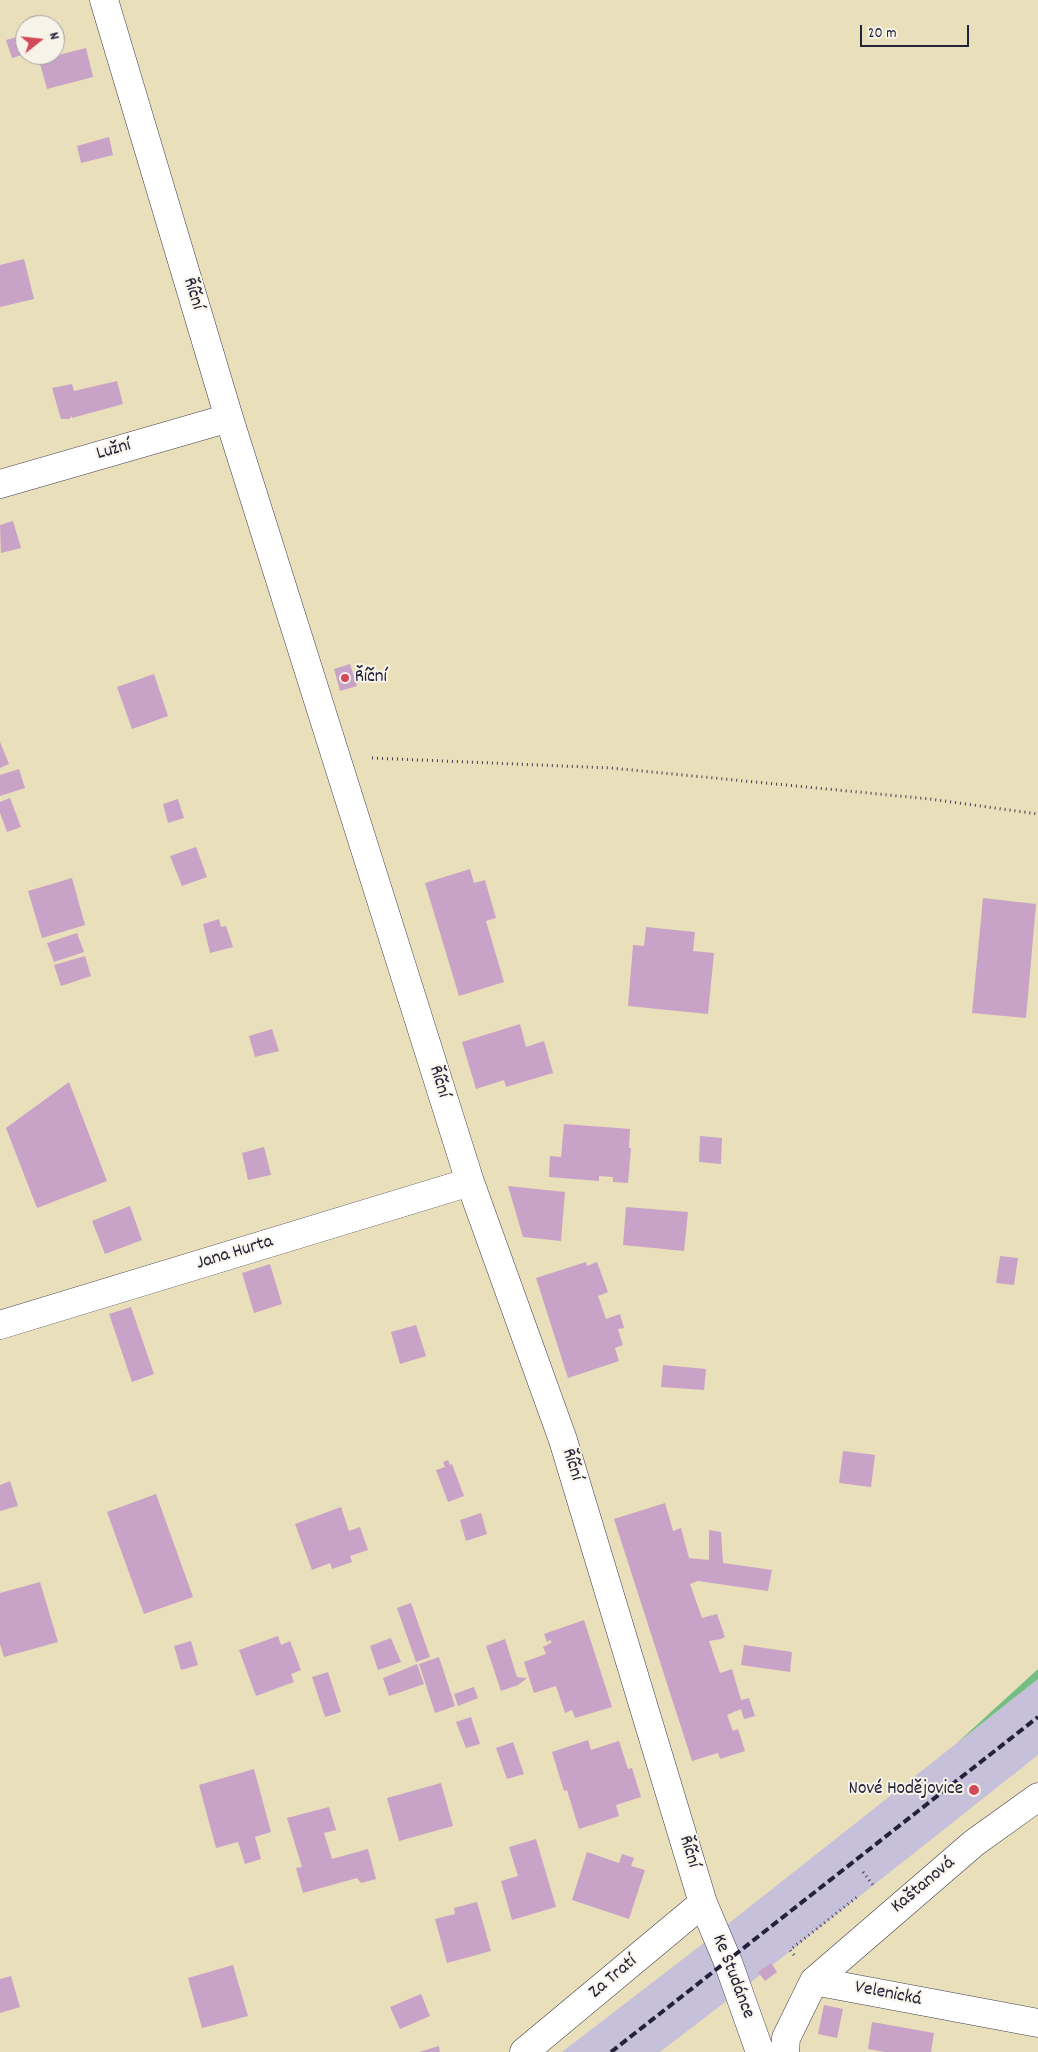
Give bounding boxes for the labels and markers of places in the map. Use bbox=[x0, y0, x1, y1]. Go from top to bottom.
place label: Říční bbox=[355, 667, 387, 689]
marker: Říční bbox=[339, 672, 351, 684]
place label: Nové Hodějovice bbox=[849, 1779, 963, 1801]
marker: Nové Hodějovice bbox=[967, 1783, 981, 1797]

